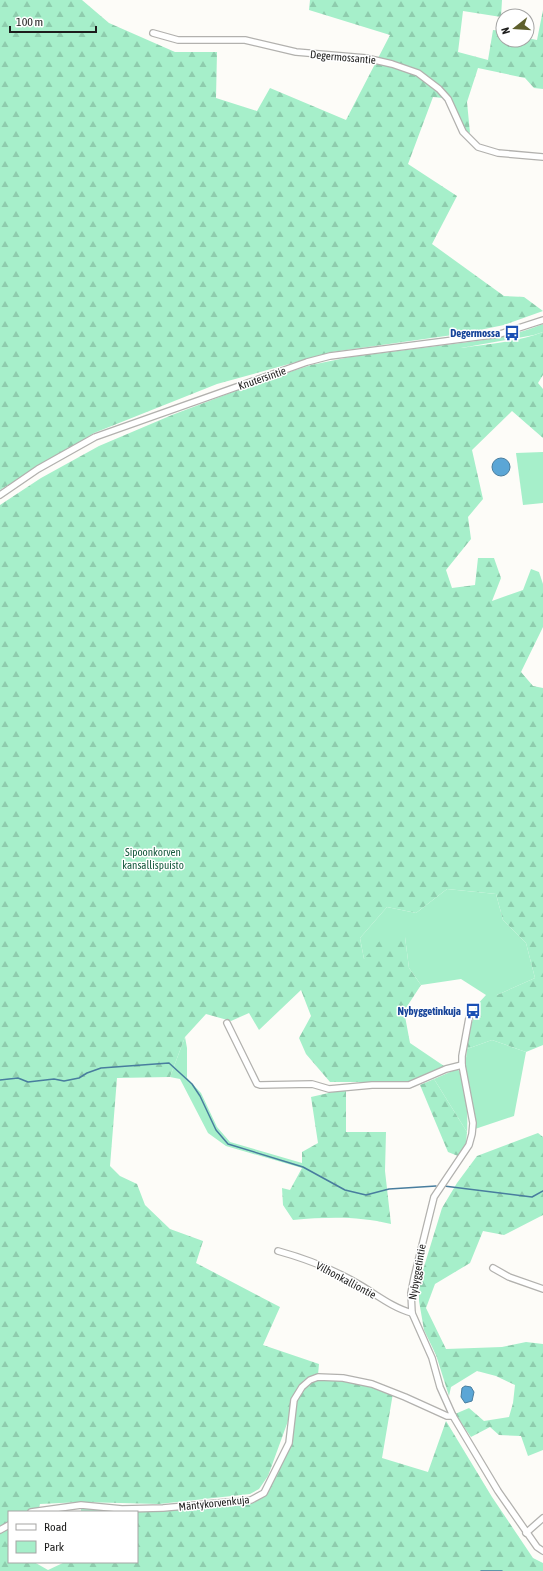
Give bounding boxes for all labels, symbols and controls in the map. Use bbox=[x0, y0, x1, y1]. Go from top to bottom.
scale bar bbox=[10, 8, 96, 34]
north arrow bbox=[495, 8, 535, 48]
text: 100 m bbox=[16, 15, 43, 29]
text: N bbox=[499, 26, 512, 36]
street label: Degermossantie bbox=[310, 48, 376, 66]
bus stop icon: Degermossa bbox=[503, 324, 521, 342]
place label: Degermossa bbox=[450, 327, 500, 339]
street label: Knutersintie bbox=[237, 364, 287, 392]
park label: Sipoonkorven kansallispuisto bbox=[122, 846, 184, 871]
bus stop icon: Nybyggetinkuja bbox=[464, 1002, 482, 1020]
place label: Nybyggetinkuja bbox=[397, 1005, 461, 1017]
street label: Nybyggetintie bbox=[406, 1243, 428, 1301]
street label: Vilhonkalliontie bbox=[314, 1259, 378, 1301]
street label: Mäntykorvenkuja bbox=[178, 1493, 250, 1513]
legend bbox=[8, 1511, 138, 1563]
text: Road bbox=[44, 1520, 67, 1534]
text: Park bbox=[44, 1540, 65, 1554]

